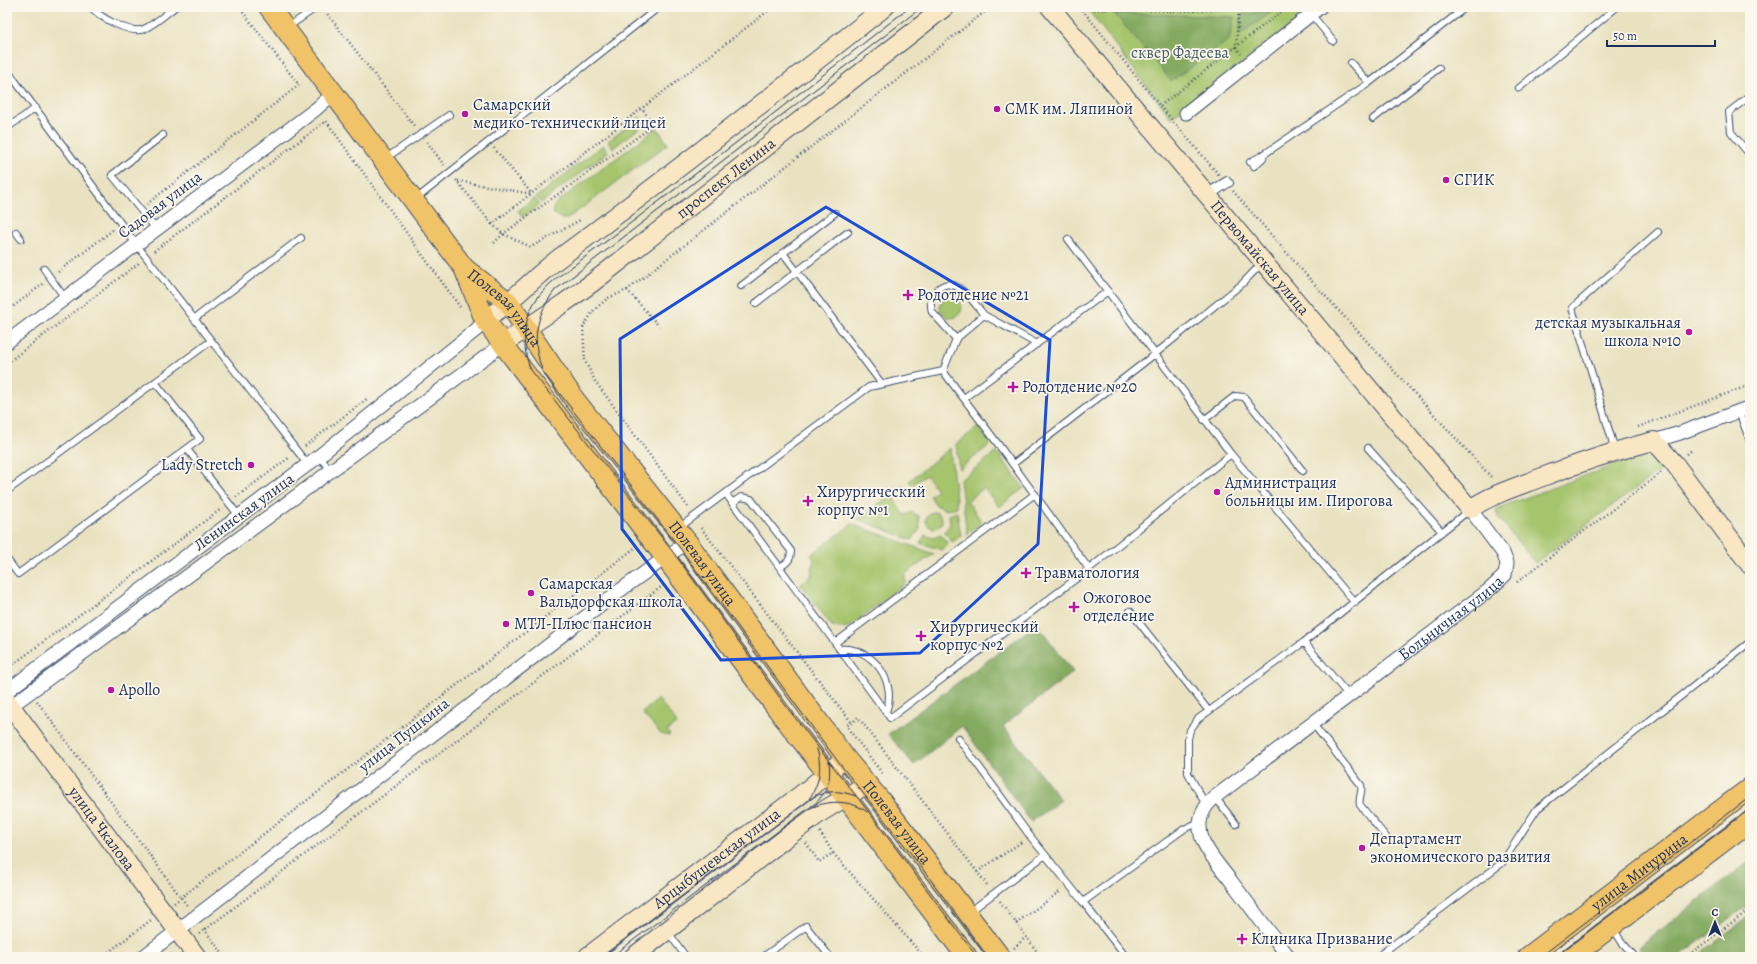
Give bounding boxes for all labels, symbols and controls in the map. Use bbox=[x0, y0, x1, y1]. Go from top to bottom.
scale bar bbox=[1607, 22, 1715, 48]
text: 50 m bbox=[1613, 28, 1637, 44]
park label: сквер Фадеева bbox=[1131, 42, 1230, 64]
place label: Самарский медико-технический лицей bbox=[473, 94, 666, 134]
place label: СМК им. Ляпиной bbox=[1005, 98, 1133, 120]
marker: СМК им. Ляпиной bbox=[992, 104, 1002, 114]
marker: Самарский медико-технический лицей bbox=[460, 109, 470, 119]
street label: проспект Ленина bbox=[672, 132, 781, 224]
street label: Садовая улица bbox=[113, 166, 207, 244]
place label: СГИК bbox=[1454, 169, 1495, 191]
marker: СГИК bbox=[1441, 175, 1451, 185]
street label: Первомайская улица bbox=[1205, 195, 1315, 321]
street label: Полевая улица bbox=[463, 264, 547, 352]
place label: Родотдение №21 bbox=[917, 284, 1029, 306]
marker: Родотдение №21 bbox=[902, 289, 914, 301]
place label: детская музыкальная школа №10 bbox=[1534, 312, 1681, 352]
marker: детская музыкальная школа №10 bbox=[1684, 327, 1694, 337]
place label: Родотдение №20 bbox=[1022, 376, 1137, 398]
marker: Родотдение №20 bbox=[1007, 381, 1019, 393]
place label: Lady Stretch bbox=[161, 454, 243, 476]
marker: Lady Stretch bbox=[246, 460, 256, 470]
street label: Ленинская улица bbox=[189, 468, 299, 556]
place label: Администрация больницы им. Пирогова bbox=[1224, 472, 1393, 512]
place label: Хирургический корпус №1 bbox=[817, 481, 926, 521]
marker: Администрация больницы им. Пирогова bbox=[1212, 487, 1222, 497]
marker: Хирургический корпус №1 bbox=[802, 495, 814, 507]
street label: Полевая улица bbox=[663, 516, 742, 611]
place label: Травматология bbox=[1035, 562, 1140, 584]
marker: Травматология bbox=[1020, 567, 1032, 579]
street label: Больничная улица bbox=[1394, 570, 1509, 666]
place label: Самарская Вальдорфская школа bbox=[539, 573, 683, 613]
place label: Ожоговое отделение bbox=[1083, 587, 1155, 627]
marker: Самарская Вальдорфская школа bbox=[526, 588, 536, 598]
marker: Ожоговое отделение bbox=[1068, 601, 1080, 613]
place label: МТЛ-Плюс пансион bbox=[514, 613, 652, 635]
place label: Хирургический корпус №2 bbox=[930, 616, 1039, 656]
marker: МТЛ-Плюс пансион bbox=[501, 619, 511, 629]
marker: Хирургический корпус №2 bbox=[915, 630, 927, 642]
place label: Apollo bbox=[118, 679, 160, 701]
marker: Apollo bbox=[106, 685, 116, 695]
street label: улица Пушкина bbox=[353, 692, 454, 778]
street label: Полевая улица bbox=[857, 776, 937, 870]
street label: улица Чкалова bbox=[63, 781, 141, 876]
street label: Арцыбушевская улица bbox=[648, 803, 786, 915]
place label: Департамент экономического развития bbox=[1370, 828, 1551, 868]
street label: улица Мичурина bbox=[1586, 828, 1693, 917]
marker: Департамент экономического развития bbox=[1357, 843, 1367, 853]
north arrow bbox=[1695, 902, 1735, 942]
text: С bbox=[1712, 905, 1719, 920]
place label: Клиника Призвание bbox=[1251, 928, 1393, 950]
marker: Клиника Призвание bbox=[1236, 933, 1248, 945]

